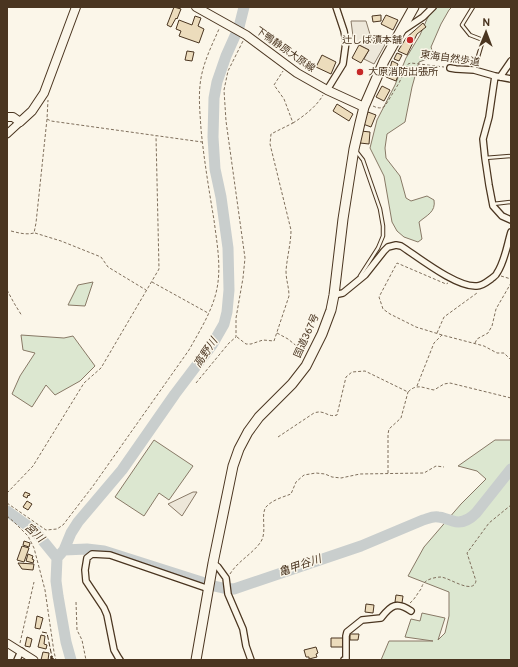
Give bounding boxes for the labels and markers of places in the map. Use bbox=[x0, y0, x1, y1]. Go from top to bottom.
place label: 辻しば漬本舗 bbox=[342, 34, 402, 47]
marker: 辻しば漬本舗 bbox=[405, 35, 415, 45]
place label: 大原消防出張所 bbox=[368, 66, 438, 79]
marker: 大原消防出張所 bbox=[355, 67, 365, 77]

